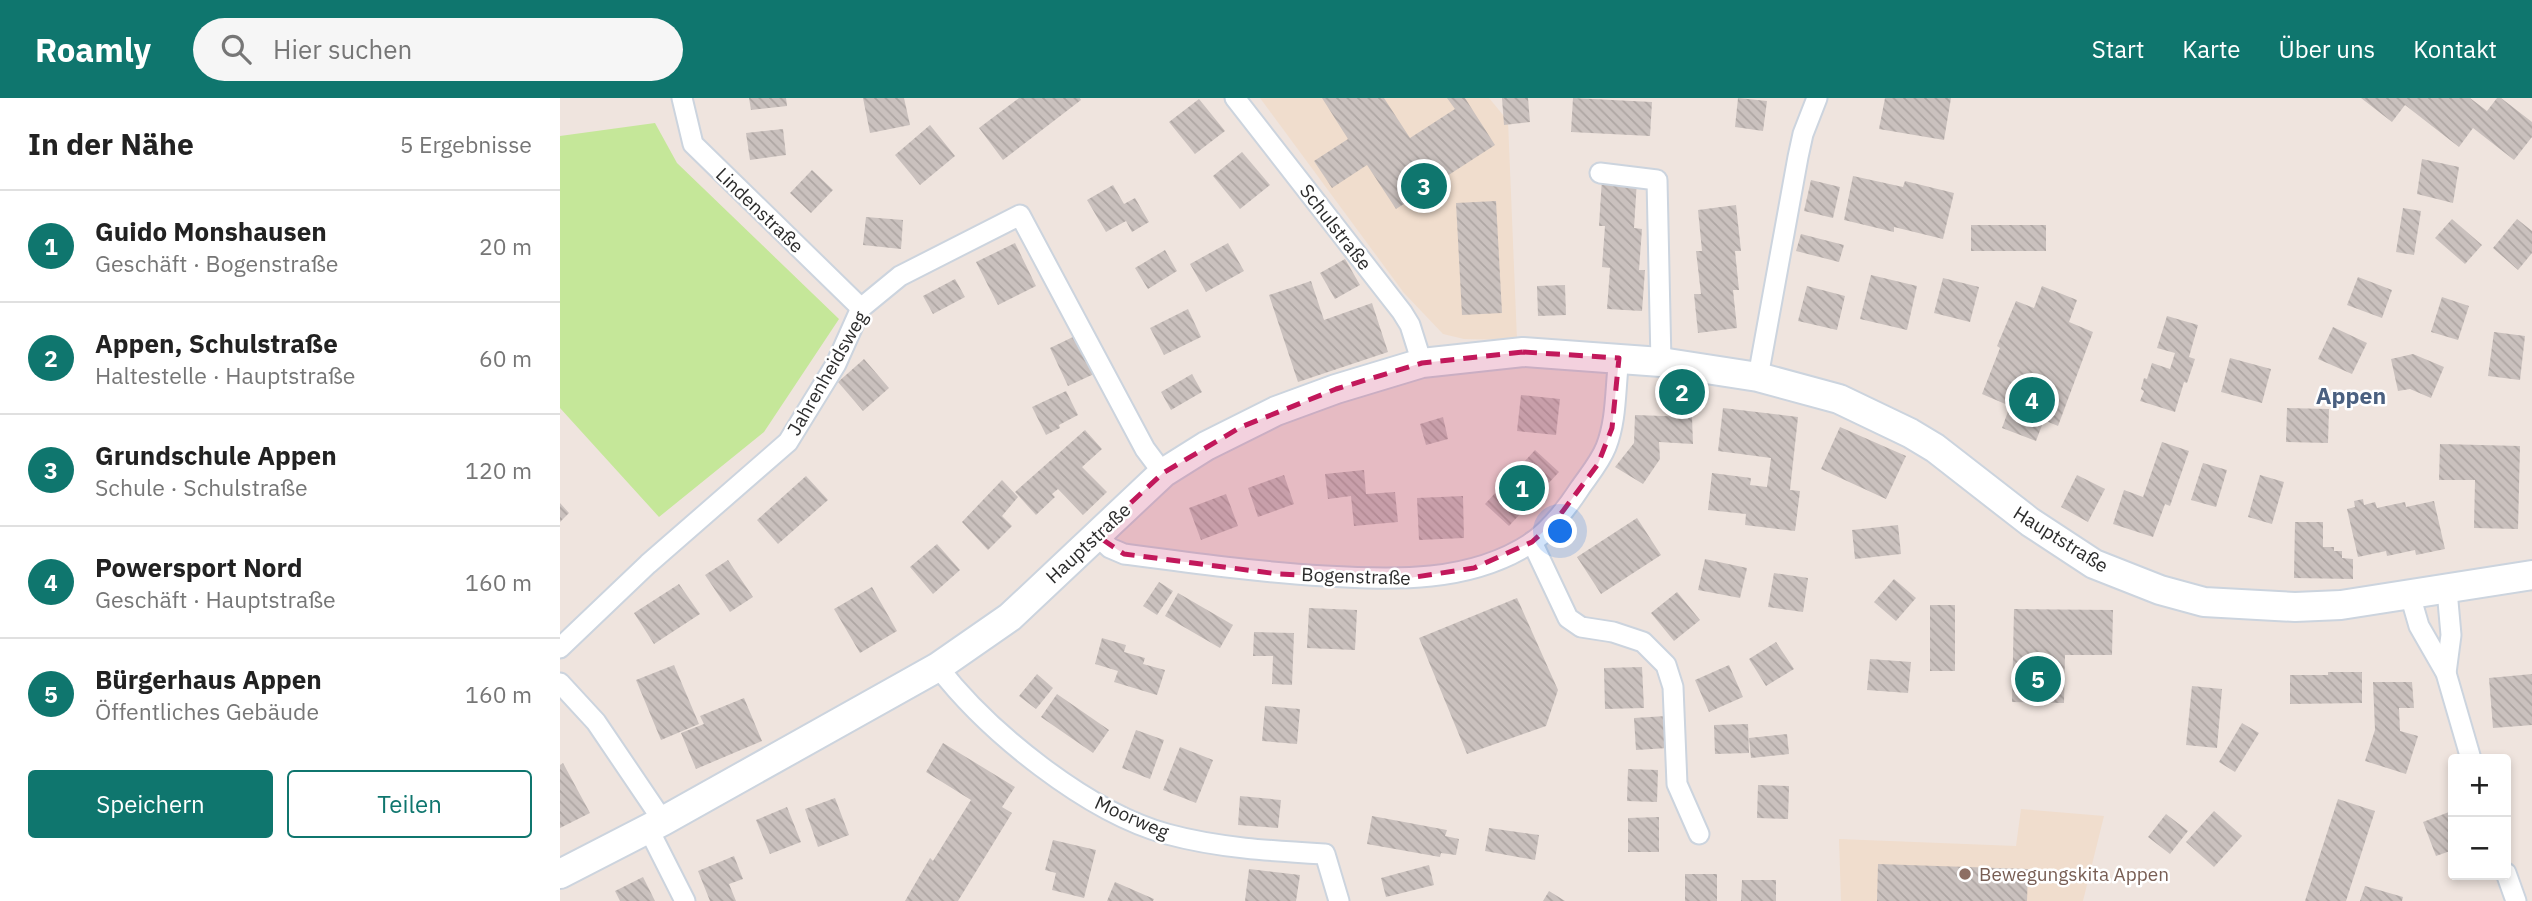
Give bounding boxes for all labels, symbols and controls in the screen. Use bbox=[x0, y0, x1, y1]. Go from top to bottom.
search box bbox=[193, 18, 683, 81]
text: Roamly bbox=[35, 28, 151, 71]
icon: search bbox=[217, 30, 255, 68]
text: Hier suchen bbox=[273, 32, 412, 66]
text: Start bbox=[2092, 33, 2144, 65]
text: Karte bbox=[2182, 33, 2240, 65]
text: Über uns bbox=[2278, 33, 2375, 65]
text: Kontakt bbox=[2413, 33, 2497, 65]
text: In der Nähe bbox=[28, 124, 194, 163]
text: 5 Ergebnisse bbox=[400, 129, 532, 159]
pin: 3 bbox=[1401, 160, 1447, 212]
street label: Lindenstraße bbox=[711, 162, 809, 258]
street label: Schulstraße bbox=[1295, 179, 1377, 275]
text: Guido Monshausen bbox=[95, 214, 327, 248]
text: 1 bbox=[44, 231, 58, 261]
text: 20 m bbox=[479, 231, 532, 261]
text: Geschäft · Bogenstraße bbox=[95, 248, 338, 278]
street label: Jahrenheidsweg bbox=[782, 306, 872, 440]
text: Appen, Schulstraße bbox=[95, 326, 338, 360]
text: 2 bbox=[44, 343, 58, 373]
text: 60 m bbox=[479, 343, 532, 373]
text: Haltestelle · Hauptstraße bbox=[95, 360, 355, 390]
pin: 2 bbox=[1659, 366, 1705, 418]
pin: 4 bbox=[2009, 374, 2055, 426]
district label: Appen bbox=[2316, 380, 2386, 410]
text: Grundschule Appen bbox=[95, 438, 337, 472]
text: 3 bbox=[44, 455, 58, 485]
text: 120 m bbox=[465, 455, 532, 485]
pin: 1 bbox=[1499, 462, 1545, 514]
text: Schule · Schulstraße bbox=[95, 472, 308, 502]
street label: Hauptstraße bbox=[1041, 498, 1135, 588]
street label: Hauptstraße bbox=[2009, 500, 2113, 578]
your location bbox=[1543, 514, 1577, 548]
text: Powersport Nord bbox=[95, 550, 303, 584]
street label: Bogenstraße bbox=[1301, 562, 1411, 590]
text: 4 bbox=[44, 567, 58, 597]
text: 160 m bbox=[465, 567, 532, 597]
text: Geschäft · Hauptstraße bbox=[95, 584, 336, 614]
pin: 5 bbox=[2015, 653, 2061, 705]
text: Bürgerhaus Appen bbox=[95, 662, 322, 696]
text: 5 bbox=[44, 679, 58, 709]
text: 160 m bbox=[465, 679, 532, 709]
text: Öffentliches Gebäude bbox=[95, 696, 319, 726]
map controls bbox=[2448, 754, 2511, 880]
button: + bbox=[2448, 754, 2511, 817]
button: Speichern bbox=[28, 770, 273, 838]
button: Teilen bbox=[287, 770, 532, 838]
street label: Moorweg bbox=[1091, 790, 1173, 844]
button: − bbox=[2448, 817, 2511, 880]
place label: Bewegungskita Appen bbox=[1979, 862, 2169, 886]
marker: Bewegungskita Appen bbox=[1957, 866, 1973, 882]

